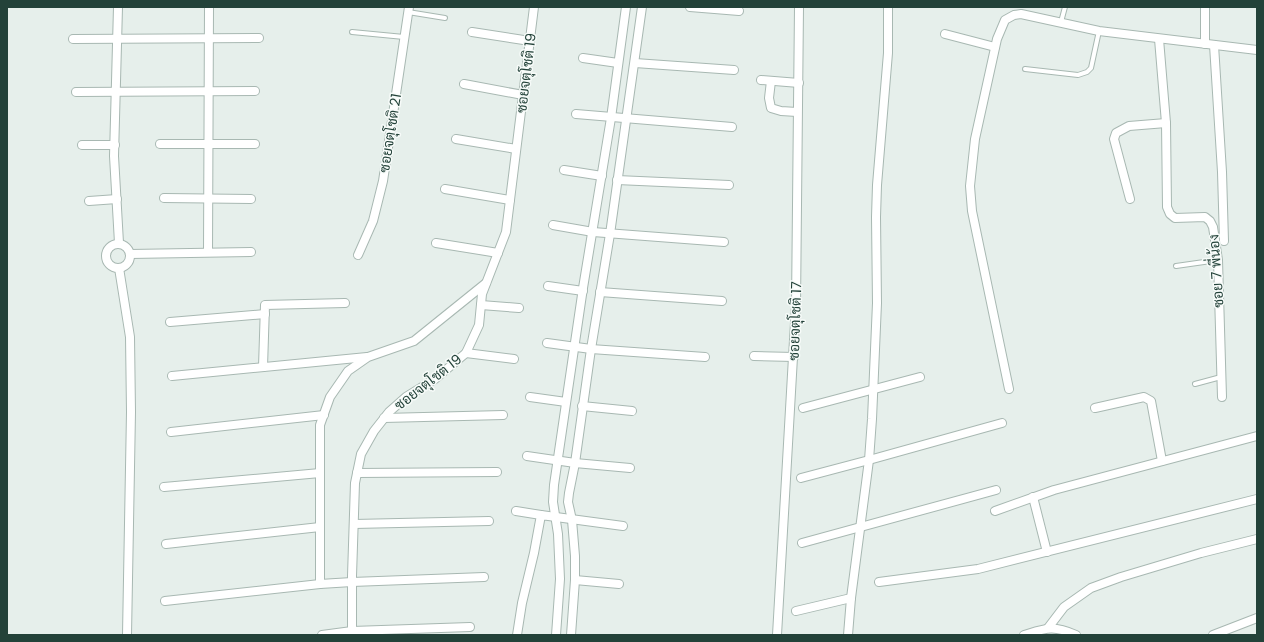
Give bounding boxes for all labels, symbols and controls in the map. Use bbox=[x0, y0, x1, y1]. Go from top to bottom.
street label: ซอยจตุโชติ 19 bbox=[511, 32, 541, 114]
street label: ซอยจตุโชติ 21 bbox=[374, 92, 406, 174]
street label: ซอย 7 พี่น้อง bbox=[1201, 234, 1229, 309]
street label: ซอยจตุโชติ 17 bbox=[784, 281, 806, 361]
street label: ซอยจตุโชติ 19 bbox=[390, 349, 466, 415]

